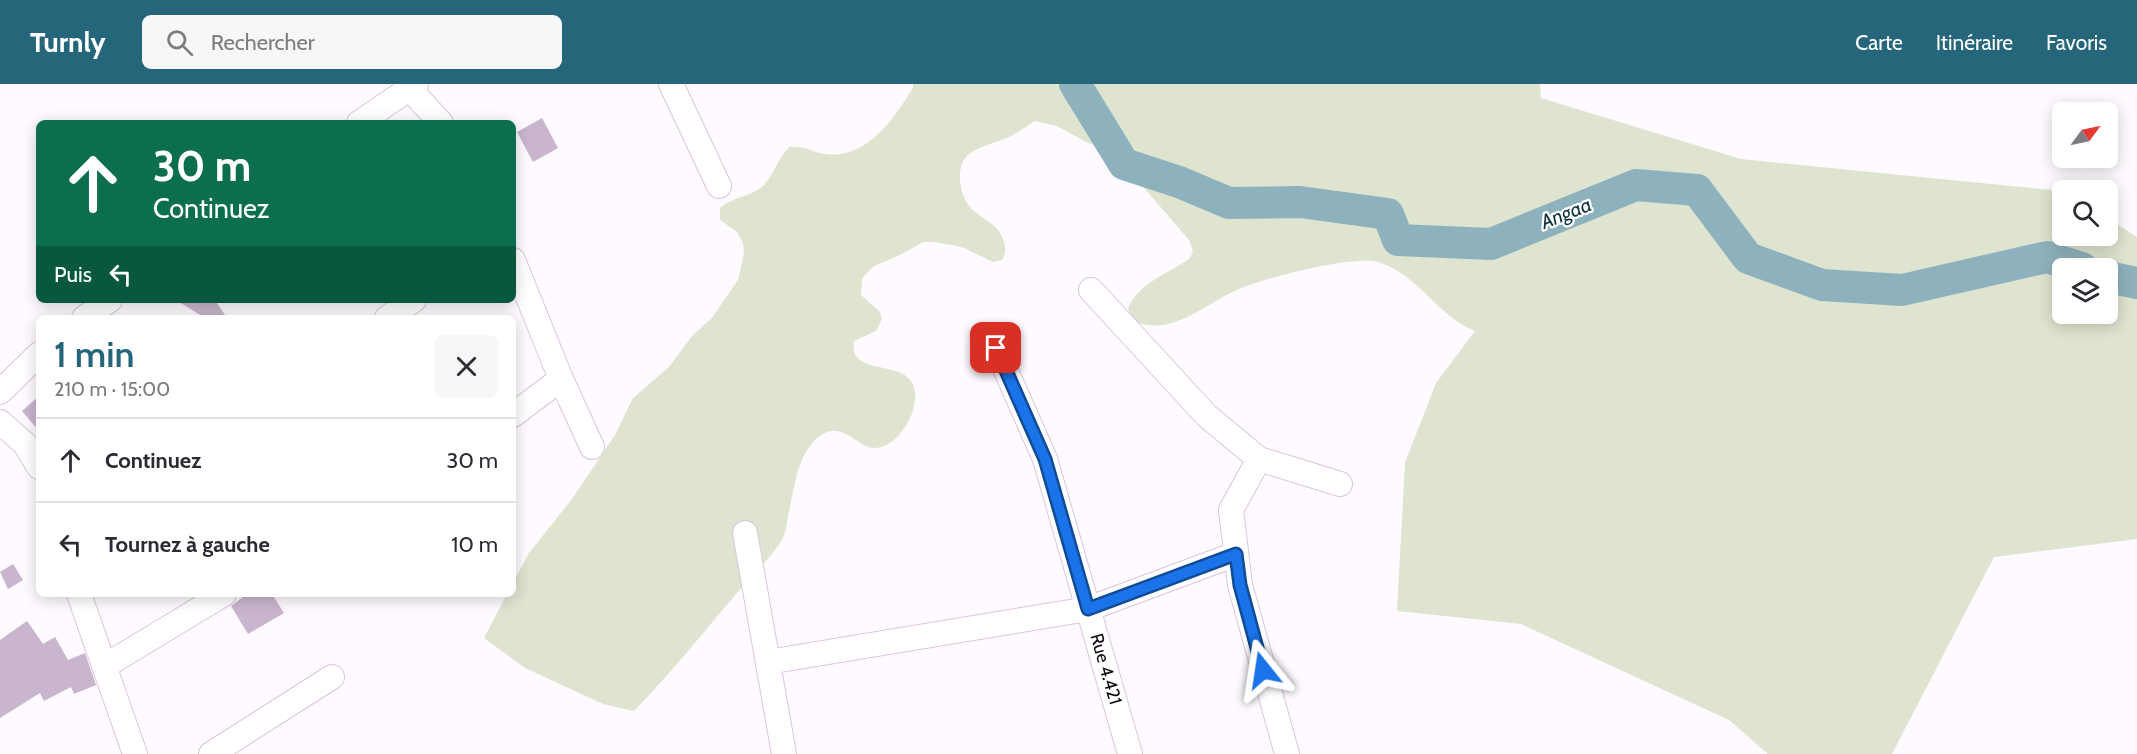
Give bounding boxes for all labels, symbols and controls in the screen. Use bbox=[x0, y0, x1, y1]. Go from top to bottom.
search box bbox=[142, 15, 562, 69]
text: Turnly bbox=[30, 25, 106, 59]
icon: search bbox=[163, 26, 196, 59]
text: Rechercher bbox=[211, 29, 315, 56]
text: Carte bbox=[1855, 30, 1903, 55]
text: Itinéraire bbox=[1936, 30, 2013, 55]
text: Favoris bbox=[2046, 30, 2107, 55]
north arrow bbox=[2052, 102, 2118, 168]
map controls bbox=[2052, 102, 2118, 324]
text: 30 m bbox=[153, 140, 251, 192]
icon: ahead bbox=[54, 144, 132, 222]
button: search bbox=[2052, 180, 2118, 246]
text: Continuez bbox=[153, 192, 270, 225]
water label: Angaa bbox=[1536, 192, 1595, 234]
icon: left bbox=[104, 258, 137, 291]
button: layers bbox=[2052, 258, 2118, 324]
text: Puis bbox=[54, 261, 92, 288]
pin bbox=[970, 322, 1021, 373]
icon: arrive bbox=[979, 331, 1012, 364]
text: 1 min bbox=[54, 332, 134, 376]
button: close bbox=[435, 335, 498, 398]
text: 210 m · 15:00 bbox=[54, 377, 170, 401]
icon: ahead bbox=[54, 444, 87, 477]
text: Continuez bbox=[105, 447, 202, 474]
text: 30 m bbox=[446, 447, 498, 474]
icon: left bbox=[54, 528, 87, 561]
text: Tournez à gauche bbox=[105, 531, 270, 558]
text: 10 m bbox=[451, 531, 498, 558]
street label: Rue 4.421 bbox=[1085, 631, 1127, 707]
position arrow bbox=[1231, 638, 1295, 702]

